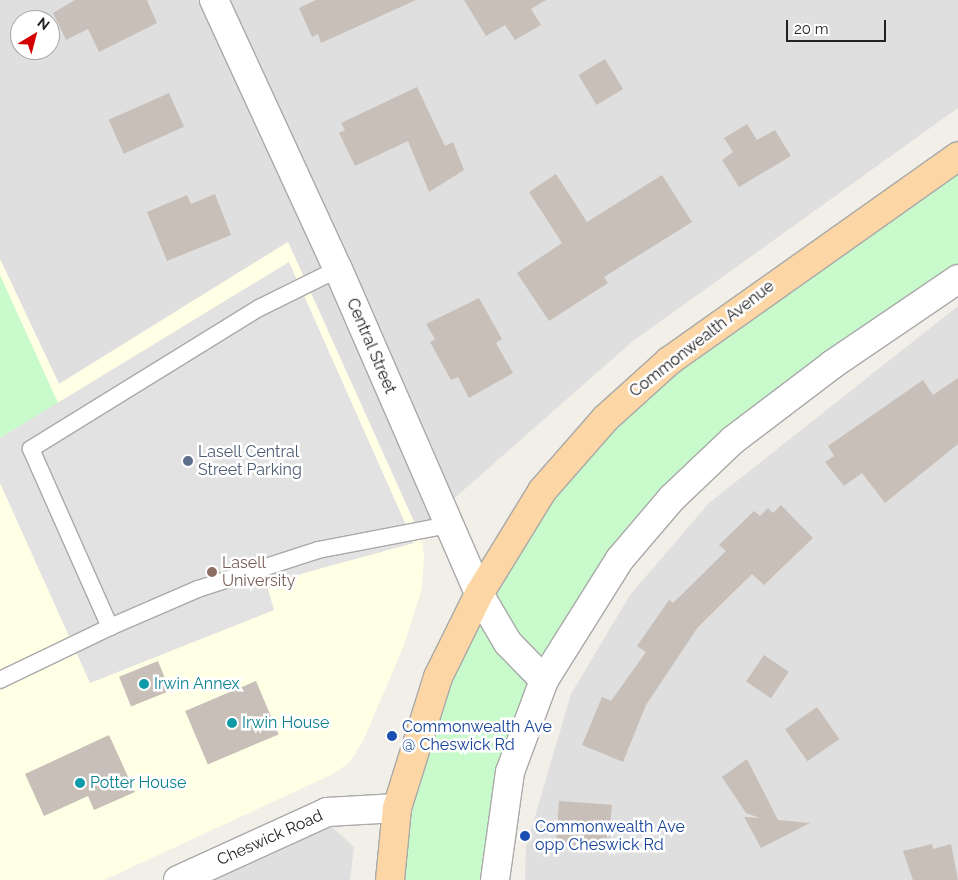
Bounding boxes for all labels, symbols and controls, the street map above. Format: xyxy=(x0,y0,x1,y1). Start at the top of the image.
north arrow xyxy=(10,10,60,60)
scale bar xyxy=(788,10,888,42)
text: N xyxy=(34,14,53,33)
text: 20 m xyxy=(794,20,829,38)
street label: Commonwealth Avenue xyxy=(626,276,778,402)
street label: Central Street xyxy=(342,295,400,397)
place label: Lasell Central Street Parking xyxy=(198,442,302,480)
marker: Lasell Central Street Parking xyxy=(182,455,194,467)
place label: Lasell University xyxy=(222,553,295,591)
marker: Lasell University xyxy=(206,566,218,578)
place label: Irwin Annex xyxy=(154,674,240,694)
marker: Irwin Annex xyxy=(138,678,150,690)
place label: Irwin House xyxy=(242,713,329,733)
marker: Irwin House xyxy=(226,717,238,729)
place label: Commonwealth Ave @ Cheswick Rd xyxy=(402,717,552,755)
marker: Commonwealth Ave @ Cheswick Rd xyxy=(386,730,398,742)
place label: Potter House xyxy=(90,773,187,793)
marker: Potter House xyxy=(74,777,86,789)
street label: Cheswick Road xyxy=(214,806,326,870)
place label: Commonwealth Ave opp Cheswick Rd xyxy=(535,817,685,855)
marker: Commonwealth Ave opp Cheswick Rd xyxy=(519,830,531,842)

